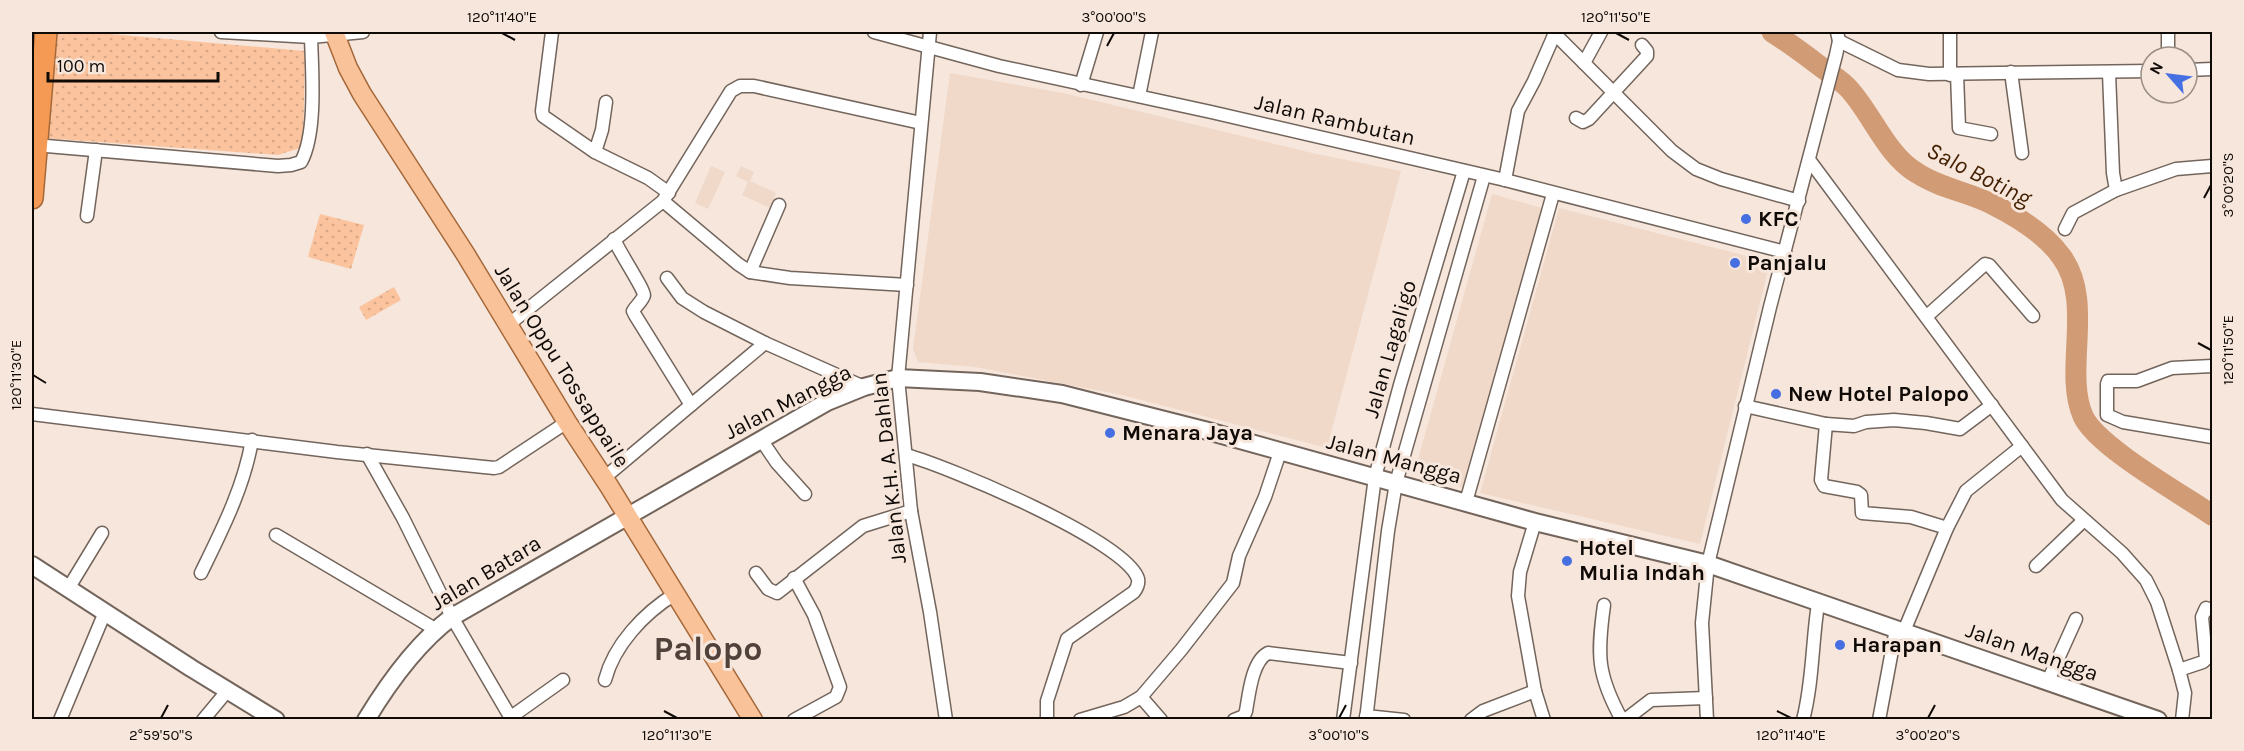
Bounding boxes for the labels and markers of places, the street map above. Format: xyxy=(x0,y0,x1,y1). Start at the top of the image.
place label: KFC xyxy=(1758,206,1798,232)
marker: KFC xyxy=(1739,212,1753,226)
place label: Panjalu xyxy=(1747,250,1827,276)
marker: Panjalu xyxy=(1728,256,1742,270)
place label: New Hotel Palopo xyxy=(1788,381,1969,407)
marker: New Hotel Palopo xyxy=(1769,387,1783,401)
place label: Menara Jaya xyxy=(1122,420,1253,446)
marker: Menara Jaya xyxy=(1103,426,1117,440)
place label: Hotel Mulia Indah xyxy=(1579,535,1705,586)
marker: Hotel Mulia Indah xyxy=(1560,554,1574,568)
place label: Harapan xyxy=(1852,632,1942,658)
marker: Harapan xyxy=(1833,638,1847,652)

